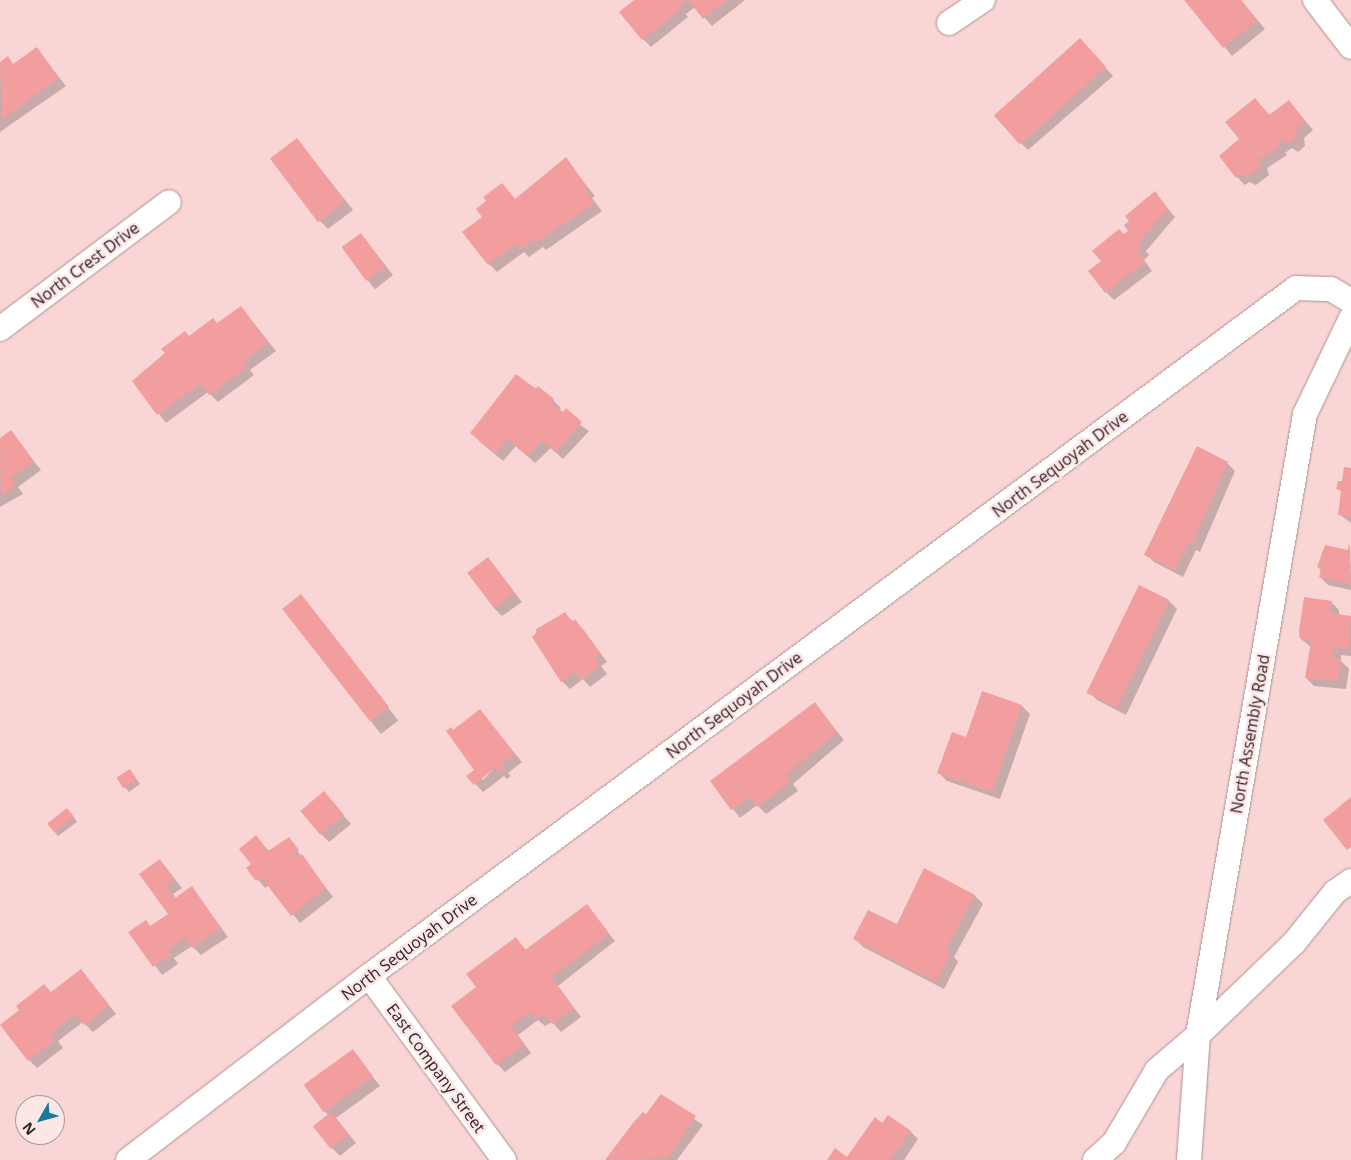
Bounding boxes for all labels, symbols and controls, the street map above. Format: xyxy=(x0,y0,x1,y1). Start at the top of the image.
street label: North Crest Drive xyxy=(27,218,143,312)
street label: North Sequoyah Drive xyxy=(988,407,1132,521)
street label: North Sequoyah Drive xyxy=(662,648,806,762)
street label: North Assembly Road xyxy=(1227,653,1273,815)
street label: North Sequoyah Drive xyxy=(337,890,481,1004)
street label: East Company Street xyxy=(383,1000,489,1136)
north arrow xyxy=(15,1095,65,1145)
text: N xyxy=(18,1119,40,1139)

